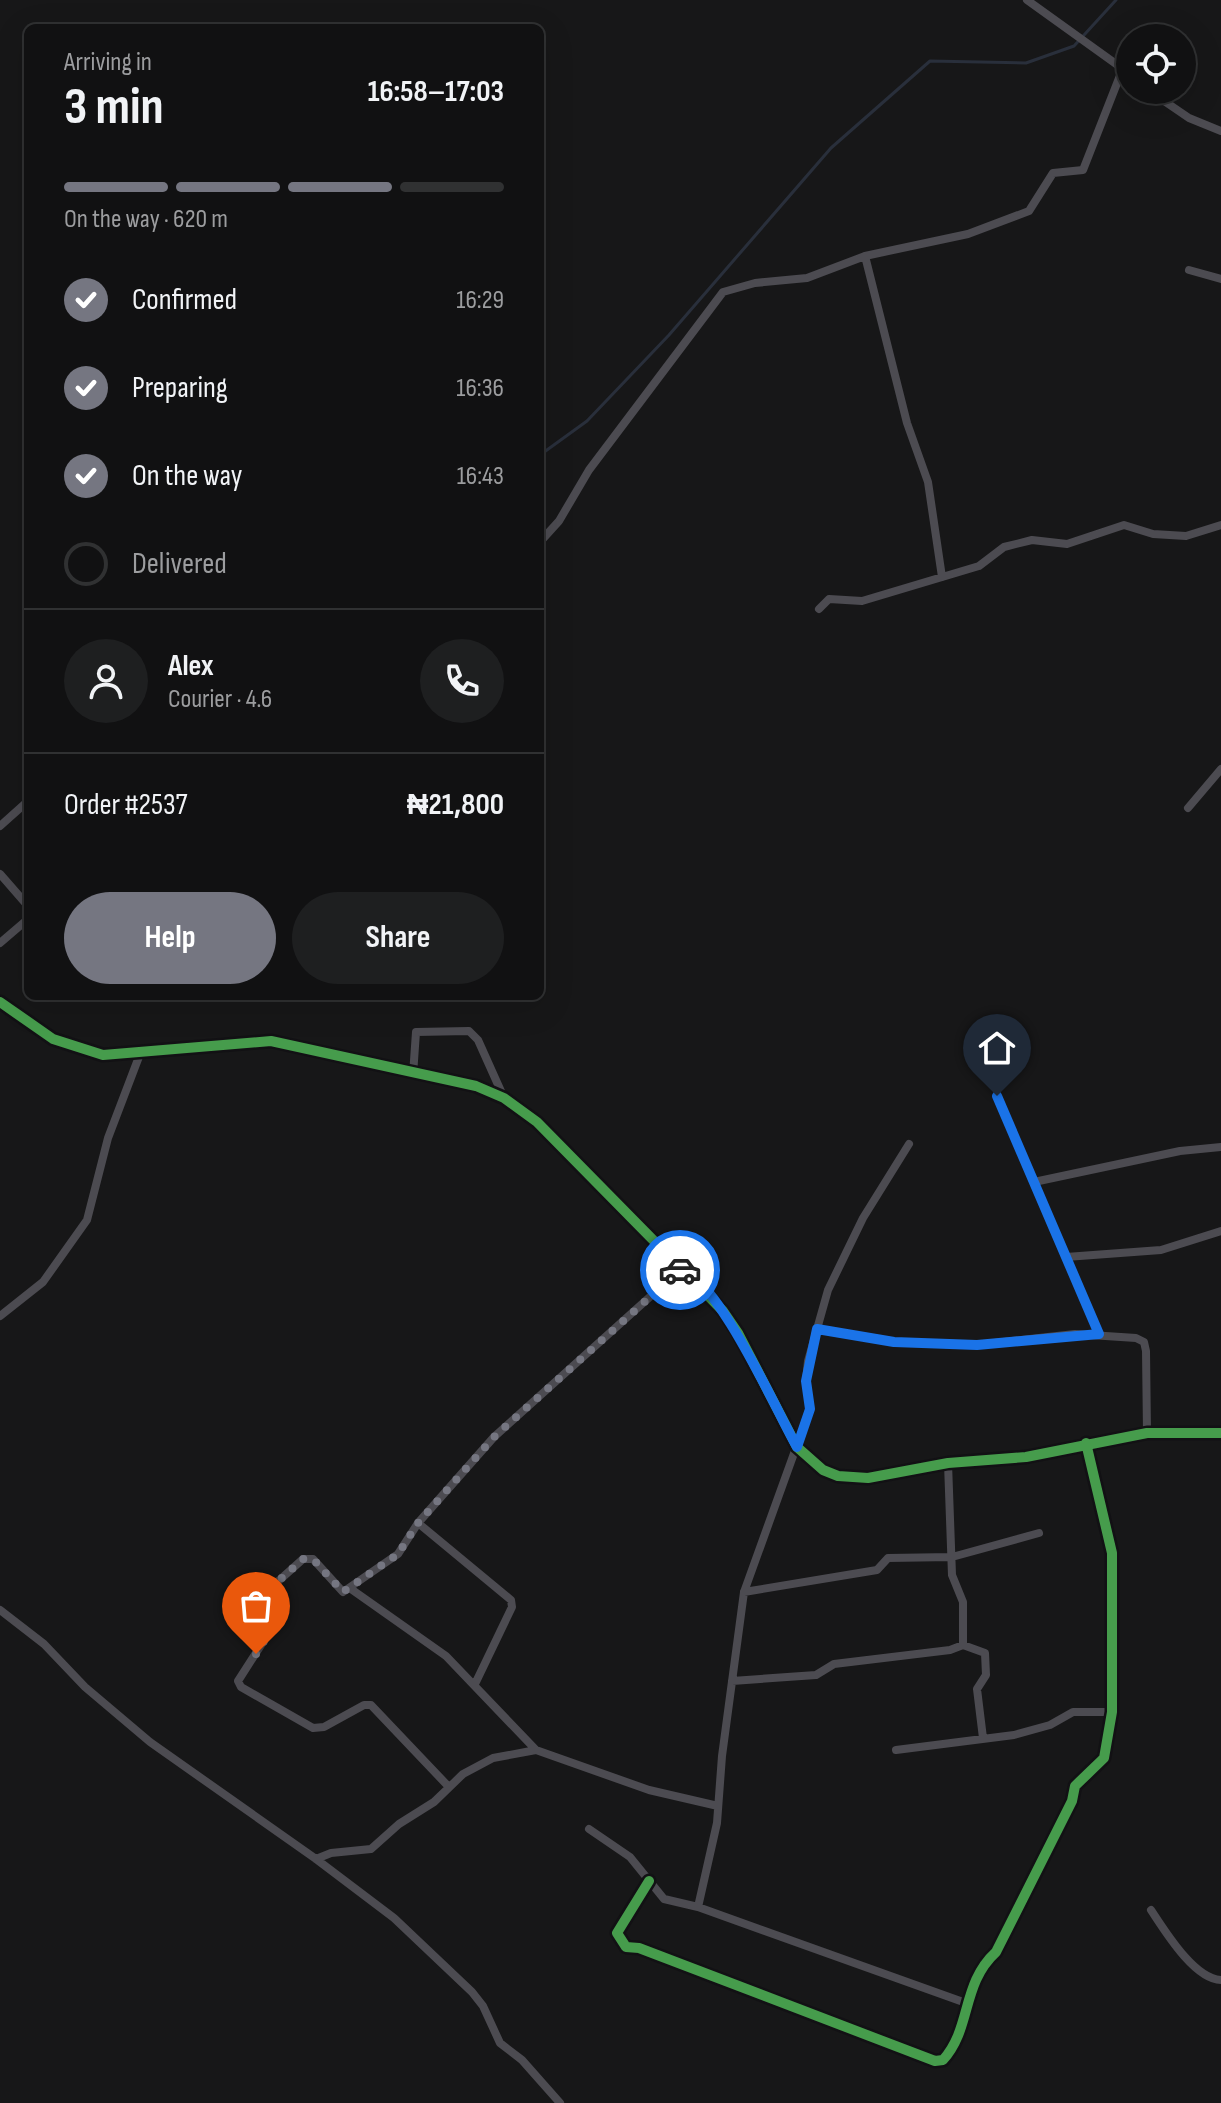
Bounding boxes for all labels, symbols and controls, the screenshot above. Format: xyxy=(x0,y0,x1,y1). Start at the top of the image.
map controls xyxy=(1116,24,1196,104)
button: locate xyxy=(1116,24,1196,104)
text: Arriving in xyxy=(64,47,152,78)
text: 16:58–17:03 xyxy=(368,74,504,110)
text: 3 min xyxy=(64,76,164,139)
text: On the way · 620 m xyxy=(64,204,228,235)
icon: check xyxy=(64,278,108,322)
text: Confirmed xyxy=(132,282,237,318)
text: 16:29 xyxy=(456,285,504,316)
icon: check xyxy=(64,366,108,410)
text: Preparing xyxy=(132,370,228,406)
text: 16:36 xyxy=(456,373,504,404)
icon: check xyxy=(64,454,108,498)
text: On the way xyxy=(132,458,242,494)
text: 16:43 xyxy=(457,461,504,492)
text: Delivered xyxy=(132,546,227,582)
button: person xyxy=(64,639,148,723)
button: phone xyxy=(420,639,504,723)
text: Alex xyxy=(168,648,214,684)
text: Courier · 4.6 xyxy=(168,684,272,715)
text: Order #2537 xyxy=(64,787,187,823)
text: ₦21,800 xyxy=(407,787,504,823)
button: Help xyxy=(64,892,276,984)
button: Share xyxy=(292,892,504,984)
pin xyxy=(963,1014,1031,1096)
icon: home xyxy=(975,1026,1019,1070)
courier xyxy=(640,1230,720,1310)
icon: car xyxy=(658,1248,702,1292)
pin xyxy=(222,1572,290,1654)
icon: bag xyxy=(234,1584,278,1628)

